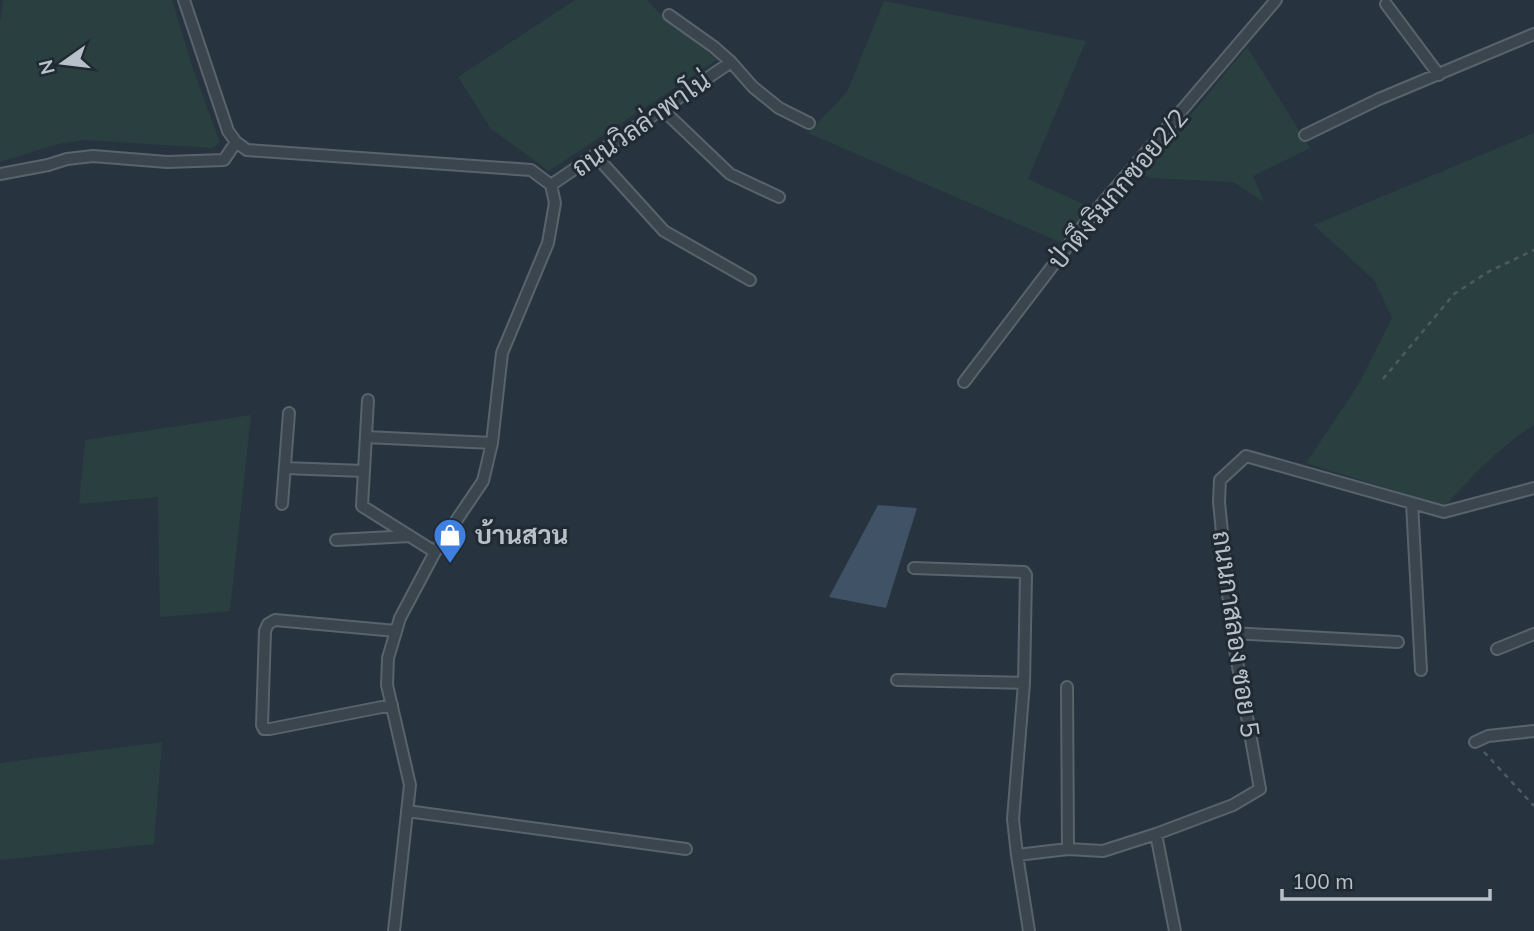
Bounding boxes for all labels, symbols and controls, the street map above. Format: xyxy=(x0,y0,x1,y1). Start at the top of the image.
north arrow xyxy=(28,28,98,98)
text: N xyxy=(33,57,60,77)
street label: ถนนวิลล่าพาโน่ xyxy=(565,64,717,184)
street label: ป่าตึงริมกกซอย2/2 xyxy=(1041,101,1195,276)
shop icon: บ้านสวน xyxy=(431,516,469,565)
place label: บ้านสวน xyxy=(475,518,569,551)
street label: ถนนกาสลอง ซอย 5 xyxy=(1206,528,1267,739)
scale bar xyxy=(1282,858,1490,902)
text: 100 m xyxy=(1292,868,1354,894)

